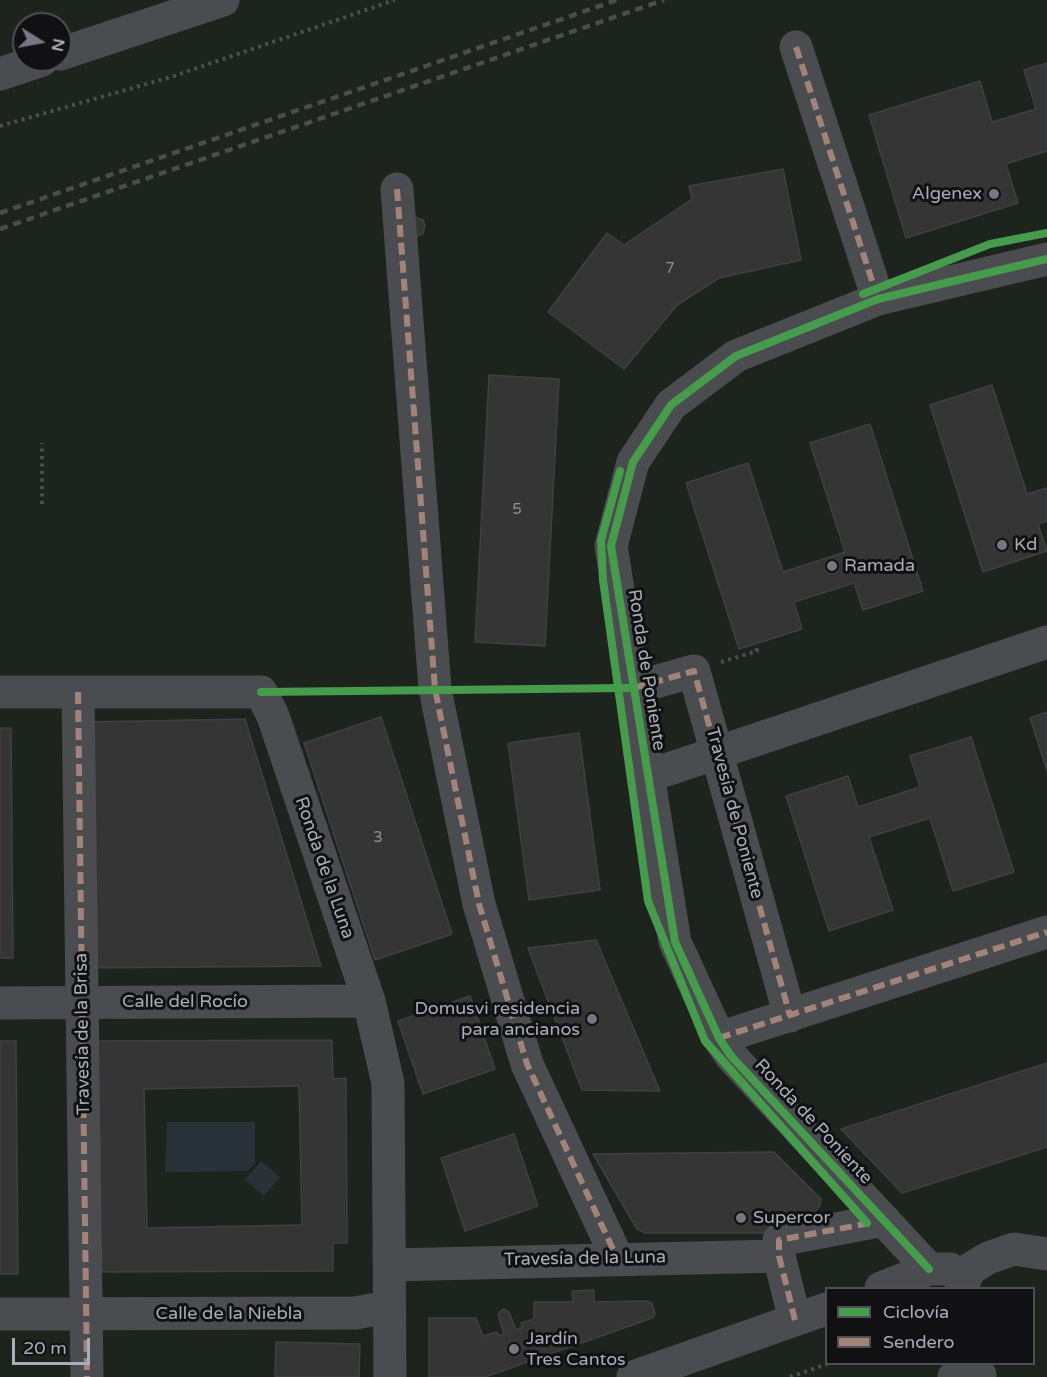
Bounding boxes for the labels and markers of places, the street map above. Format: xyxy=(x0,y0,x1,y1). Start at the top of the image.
place label: Algenex xyxy=(912,183,982,205)
marker: Algenex xyxy=(987,187,1001,201)
place label: Kd xyxy=(1014,534,1037,556)
marker: Kd xyxy=(995,538,1009,552)
place label: Ramada xyxy=(844,555,915,577)
marker: Ramada xyxy=(825,559,839,573)
place label: Domusvi residencia para ancianos xyxy=(415,998,580,1040)
marker: Domusvi residencia para ancianos xyxy=(585,1012,599,1026)
place label: Supercor xyxy=(753,1207,830,1229)
marker: Supercor xyxy=(734,1211,748,1225)
place label: Jardín Tres Cantos xyxy=(526,1328,626,1370)
marker: Jardín Tres Cantos xyxy=(507,1342,521,1356)

